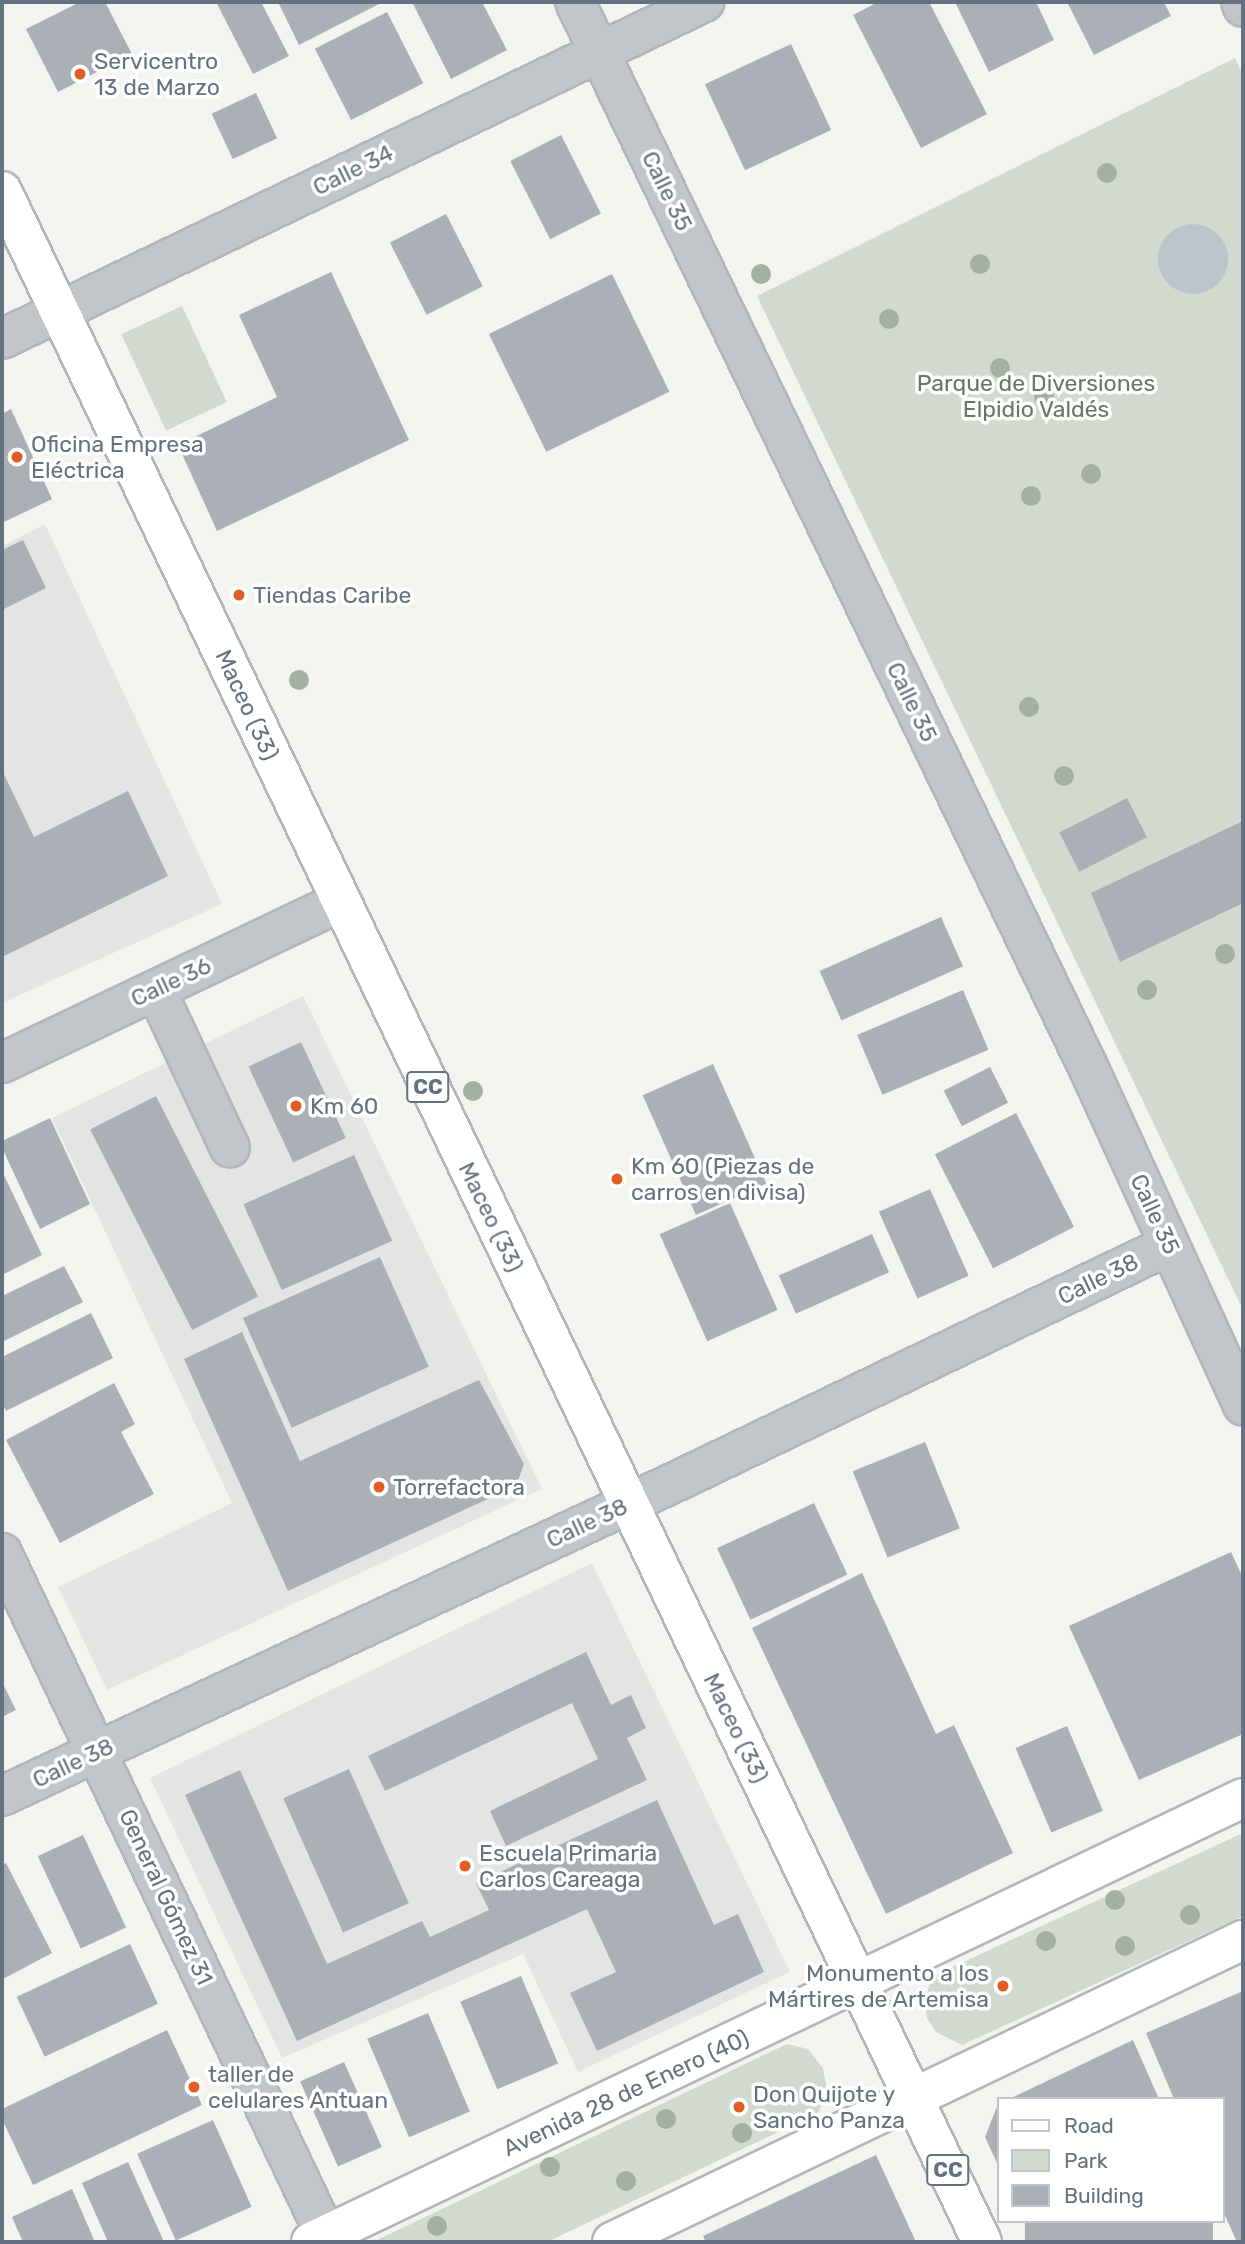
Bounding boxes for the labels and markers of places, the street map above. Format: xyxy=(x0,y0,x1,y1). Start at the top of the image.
place label: Servicentro 13 de Marzo xyxy=(94,47,220,101)
marker: Servicentro 13 de Marzo xyxy=(72,66,88,82)
place label: Oficina Empresa Eléctrica xyxy=(31,430,204,484)
marker: Oficina Empresa Eléctrica xyxy=(9,449,25,465)
place label: Tiendas Caribe xyxy=(253,581,411,609)
marker: Tiendas Caribe xyxy=(231,587,247,603)
place label: Km 60 xyxy=(310,1092,378,1120)
marker: Km 60 xyxy=(288,1098,304,1114)
place label: Km 60 (Piezas de carros en divisa) xyxy=(631,1152,814,1206)
marker: Km 60 (Piezas de carros en divisa) xyxy=(609,1171,625,1187)
place label: Torrefactora xyxy=(393,1473,525,1501)
marker: Torrefactora xyxy=(371,1479,387,1495)
place label: Escuela Primaria Carlos Careaga xyxy=(479,1839,657,1893)
marker: Escuela Primaria Carlos Careaga xyxy=(457,1858,473,1874)
place label: Monumento a los Mártires de Artemisa xyxy=(767,1959,989,2013)
marker: Monumento a los Mártires de Artemisa xyxy=(995,1978,1011,1994)
place label: taller de celulares Antuan xyxy=(208,2060,389,2114)
marker: taller de celulares Antuan xyxy=(186,2079,202,2095)
place label: Don Quijote y Sancho Panza xyxy=(753,2080,905,2134)
marker: Don Quijote y Sancho Panza xyxy=(731,2099,747,2115)

